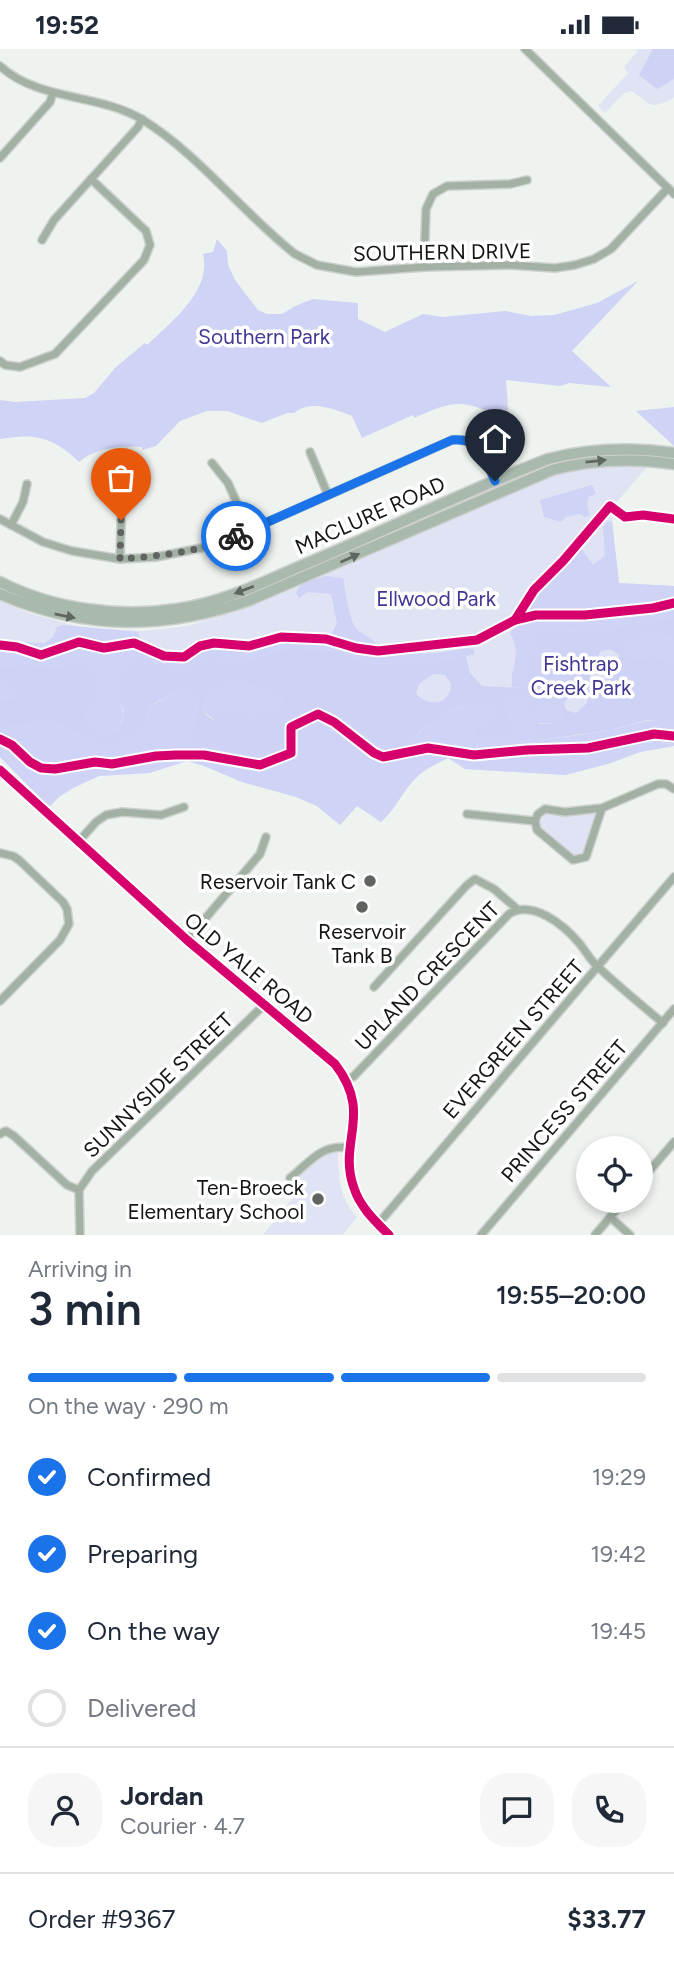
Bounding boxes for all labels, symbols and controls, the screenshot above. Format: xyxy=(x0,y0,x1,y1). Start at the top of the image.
text: 19:52 xyxy=(35,9,99,41)
street label: SOUTHERN DRIVE xyxy=(353,238,531,266)
park label: Southern Park xyxy=(198,324,331,349)
pin xyxy=(465,409,525,481)
icon: home xyxy=(476,420,514,458)
pin xyxy=(91,448,151,520)
one-way arrow xyxy=(586,456,608,467)
icon: bag xyxy=(102,459,140,497)
street label: MACLURE ROAD xyxy=(291,471,449,559)
courier xyxy=(201,501,271,571)
icon: bike xyxy=(217,517,255,555)
one-way arrow xyxy=(340,552,360,564)
one-way arrow xyxy=(234,585,255,596)
park label: Ellwood Park xyxy=(376,586,497,611)
one-way arrow xyxy=(54,610,76,621)
park label: Fishtrap Creek Park xyxy=(531,651,632,700)
place label: Reservoir Tank C xyxy=(200,869,356,894)
marker: Reservoir Tank C xyxy=(362,873,378,889)
street label: UPLAND CRESCENT xyxy=(350,896,505,1056)
marker: Reservoir Tank B xyxy=(354,899,370,915)
street label: OLD YALE ROAD xyxy=(180,907,318,1029)
place label: Reservoir Tank B xyxy=(318,919,406,968)
street label: EVERGREEN STREET xyxy=(437,954,589,1123)
street label: SUNNYSIDE STREET xyxy=(78,1007,238,1163)
street label: PRINCESS STREET xyxy=(496,1035,633,1187)
map controls xyxy=(576,1136,653,1213)
button: locate xyxy=(576,1136,653,1213)
place label: Ten-Broeck Elementary School xyxy=(128,1175,305,1224)
marker: Ten-Broeck Elementary School xyxy=(310,1191,326,1207)
text: Arriving in xyxy=(28,1255,132,1283)
text: 19:55–20:00 xyxy=(496,1279,646,1311)
text: 3 min xyxy=(28,1281,142,1337)
text: On the way · 290 m xyxy=(28,1392,229,1420)
icon: check xyxy=(28,1458,66,1496)
text: Confirmed xyxy=(87,1461,211,1493)
text: 19:29 xyxy=(592,1463,646,1491)
icon: check xyxy=(28,1535,66,1573)
text: Preparing xyxy=(87,1538,198,1570)
text: 19:42 xyxy=(591,1540,646,1568)
icon: check xyxy=(28,1612,66,1650)
text: On the way xyxy=(87,1615,220,1647)
text: 19:45 xyxy=(590,1617,646,1645)
text: Delivered xyxy=(87,1692,196,1724)
button: person xyxy=(28,1773,102,1847)
button: chat xyxy=(480,1773,554,1847)
button: phone xyxy=(572,1773,646,1847)
text: Jordan xyxy=(120,1780,203,1812)
text: Courier · 4.7 xyxy=(120,1812,245,1840)
text: Order #9367 xyxy=(28,1903,176,1935)
text: $33.77 xyxy=(567,1903,646,1935)

